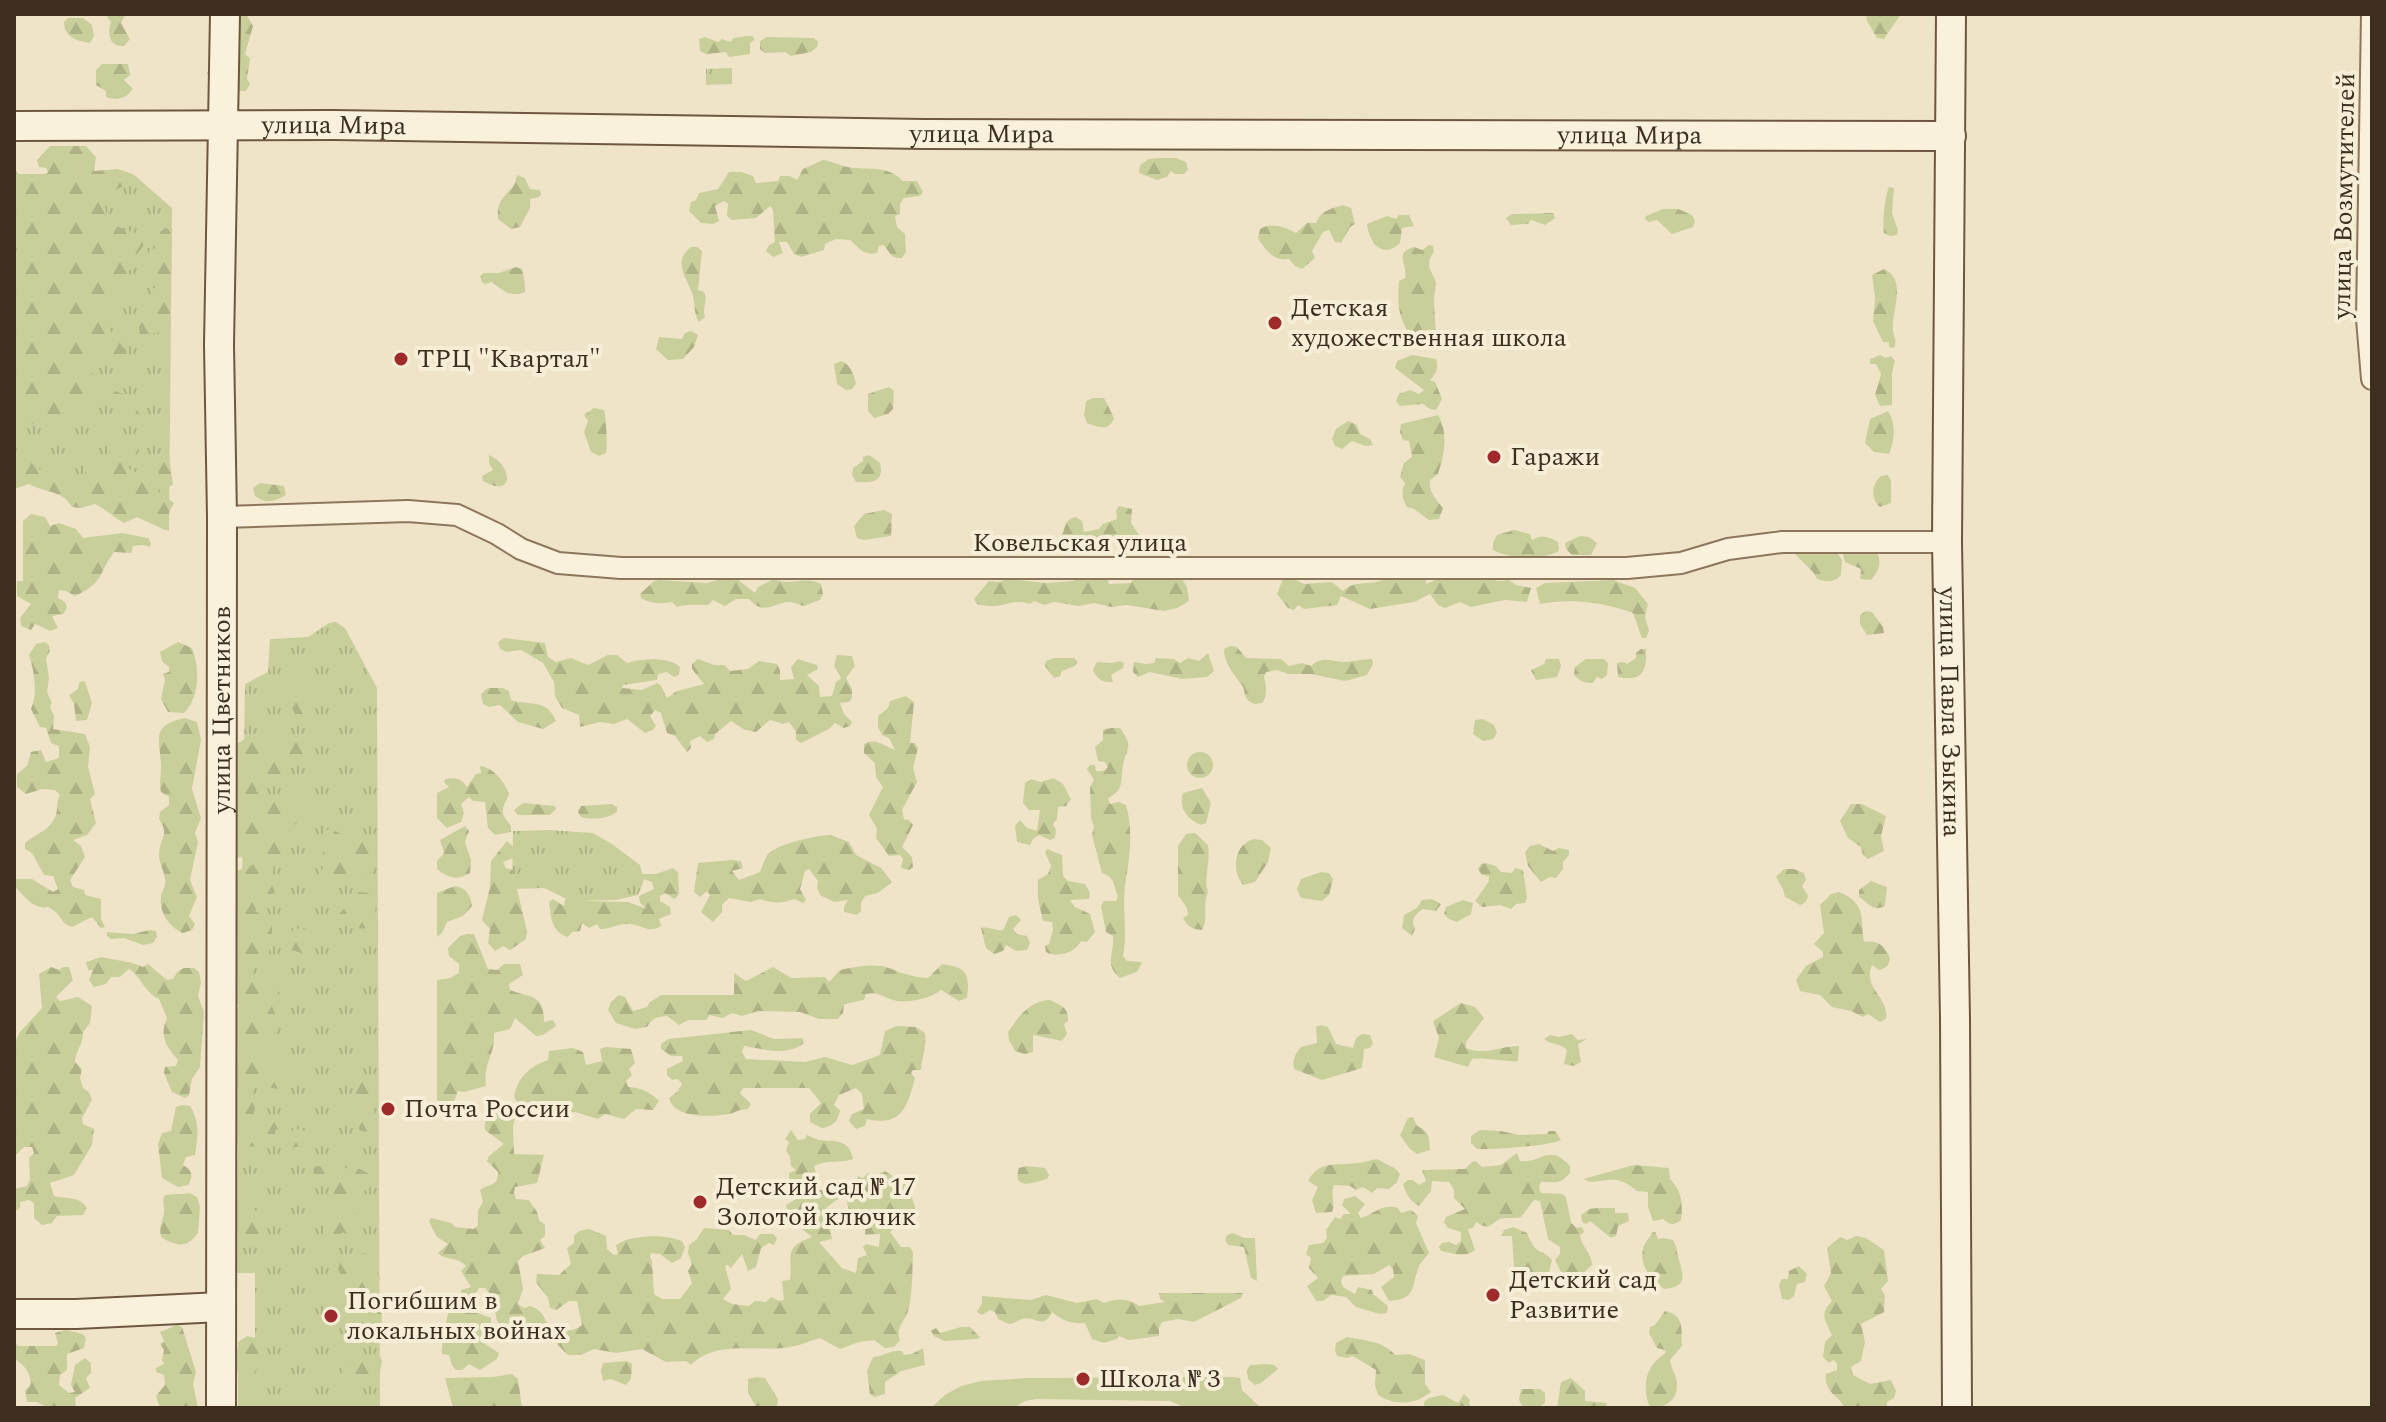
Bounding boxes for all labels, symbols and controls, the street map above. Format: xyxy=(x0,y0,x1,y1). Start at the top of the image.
street label: улица Возмутителей xyxy=(2322,72,2366,321)
street label: улица Мира xyxy=(261,105,407,146)
street label: улица Мира xyxy=(908,114,1055,154)
street label: улица Мира xyxy=(1556,115,1703,156)
place label: Детская художественная школа xyxy=(1291,288,1567,358)
marker: Детская художественная школа xyxy=(1266,314,1284,332)
place label: ТРЦ "Квартал" xyxy=(417,339,601,379)
marker: ТРЦ "Квартал" xyxy=(392,350,410,368)
place label: Гаражи xyxy=(1510,437,1600,477)
marker: Гаражи xyxy=(1485,448,1503,466)
street label: Ковельская улица xyxy=(973,523,1188,563)
street label: улица Павла Зыкина xyxy=(1928,586,1972,838)
street label: улица Цветников xyxy=(202,606,242,815)
place label: Почта России xyxy=(404,1089,570,1129)
marker: Почта России xyxy=(379,1100,397,1118)
place label: Детский сад № 17 Золотой ключик xyxy=(716,1167,916,1237)
marker: Детский сад № 17 Золотой ключик xyxy=(691,1193,709,1211)
place label: Детский сад Развитие xyxy=(1509,1260,1657,1330)
place label: Погибшим в локальных войнах xyxy=(347,1281,566,1351)
marker: Детский сад Развитие xyxy=(1484,1286,1502,1304)
marker: Погибшим в локальных войнах xyxy=(322,1307,340,1325)
place label: Школа № 3 xyxy=(1099,1359,1220,1399)
marker: Школа № 3 xyxy=(1074,1370,1092,1388)

